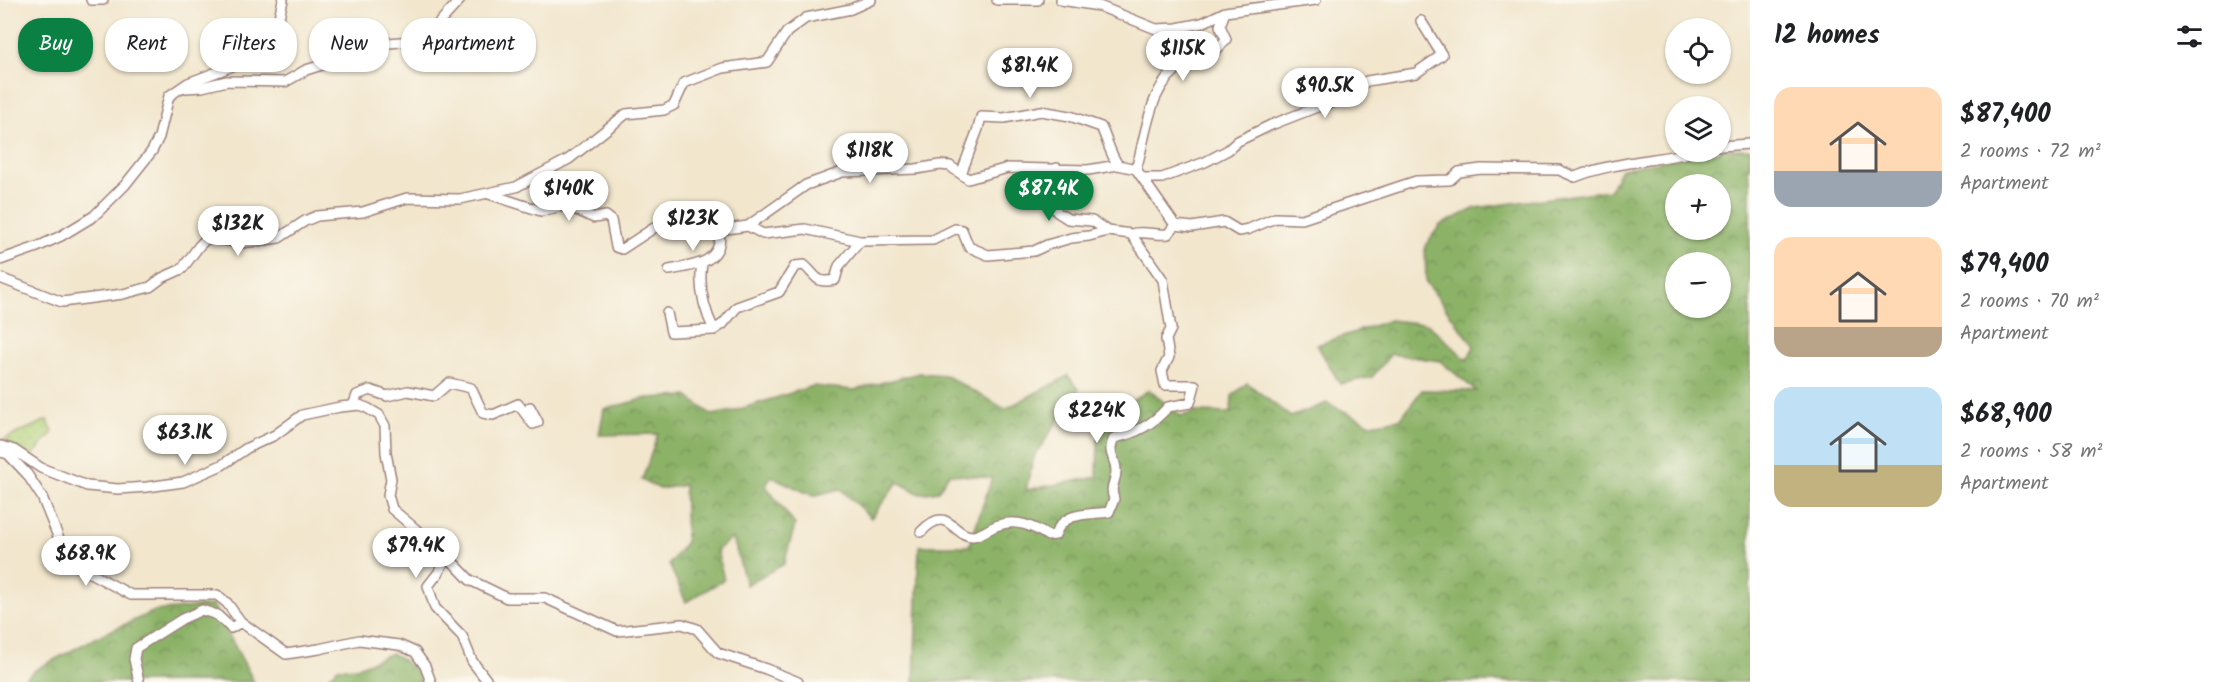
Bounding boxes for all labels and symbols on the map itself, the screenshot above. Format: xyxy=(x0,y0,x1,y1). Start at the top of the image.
pin: $115K xyxy=(1141,31,1225,82)
pin: $81.4K xyxy=(981,48,1079,99)
pin: $90.5K xyxy=(1276,68,1374,119)
pin: $118K xyxy=(828,133,912,184)
pin: $140K xyxy=(527,171,611,222)
pin: $87.4K xyxy=(1000,171,1098,222)
pin: $123K xyxy=(651,201,735,252)
pin: $132K xyxy=(196,206,280,257)
pin: $224K xyxy=(1055,393,1139,444)
pin: $63.1K xyxy=(136,415,234,466)
pin: $79.4K xyxy=(367,528,465,579)
pin: $68.9K xyxy=(37,536,135,587)

